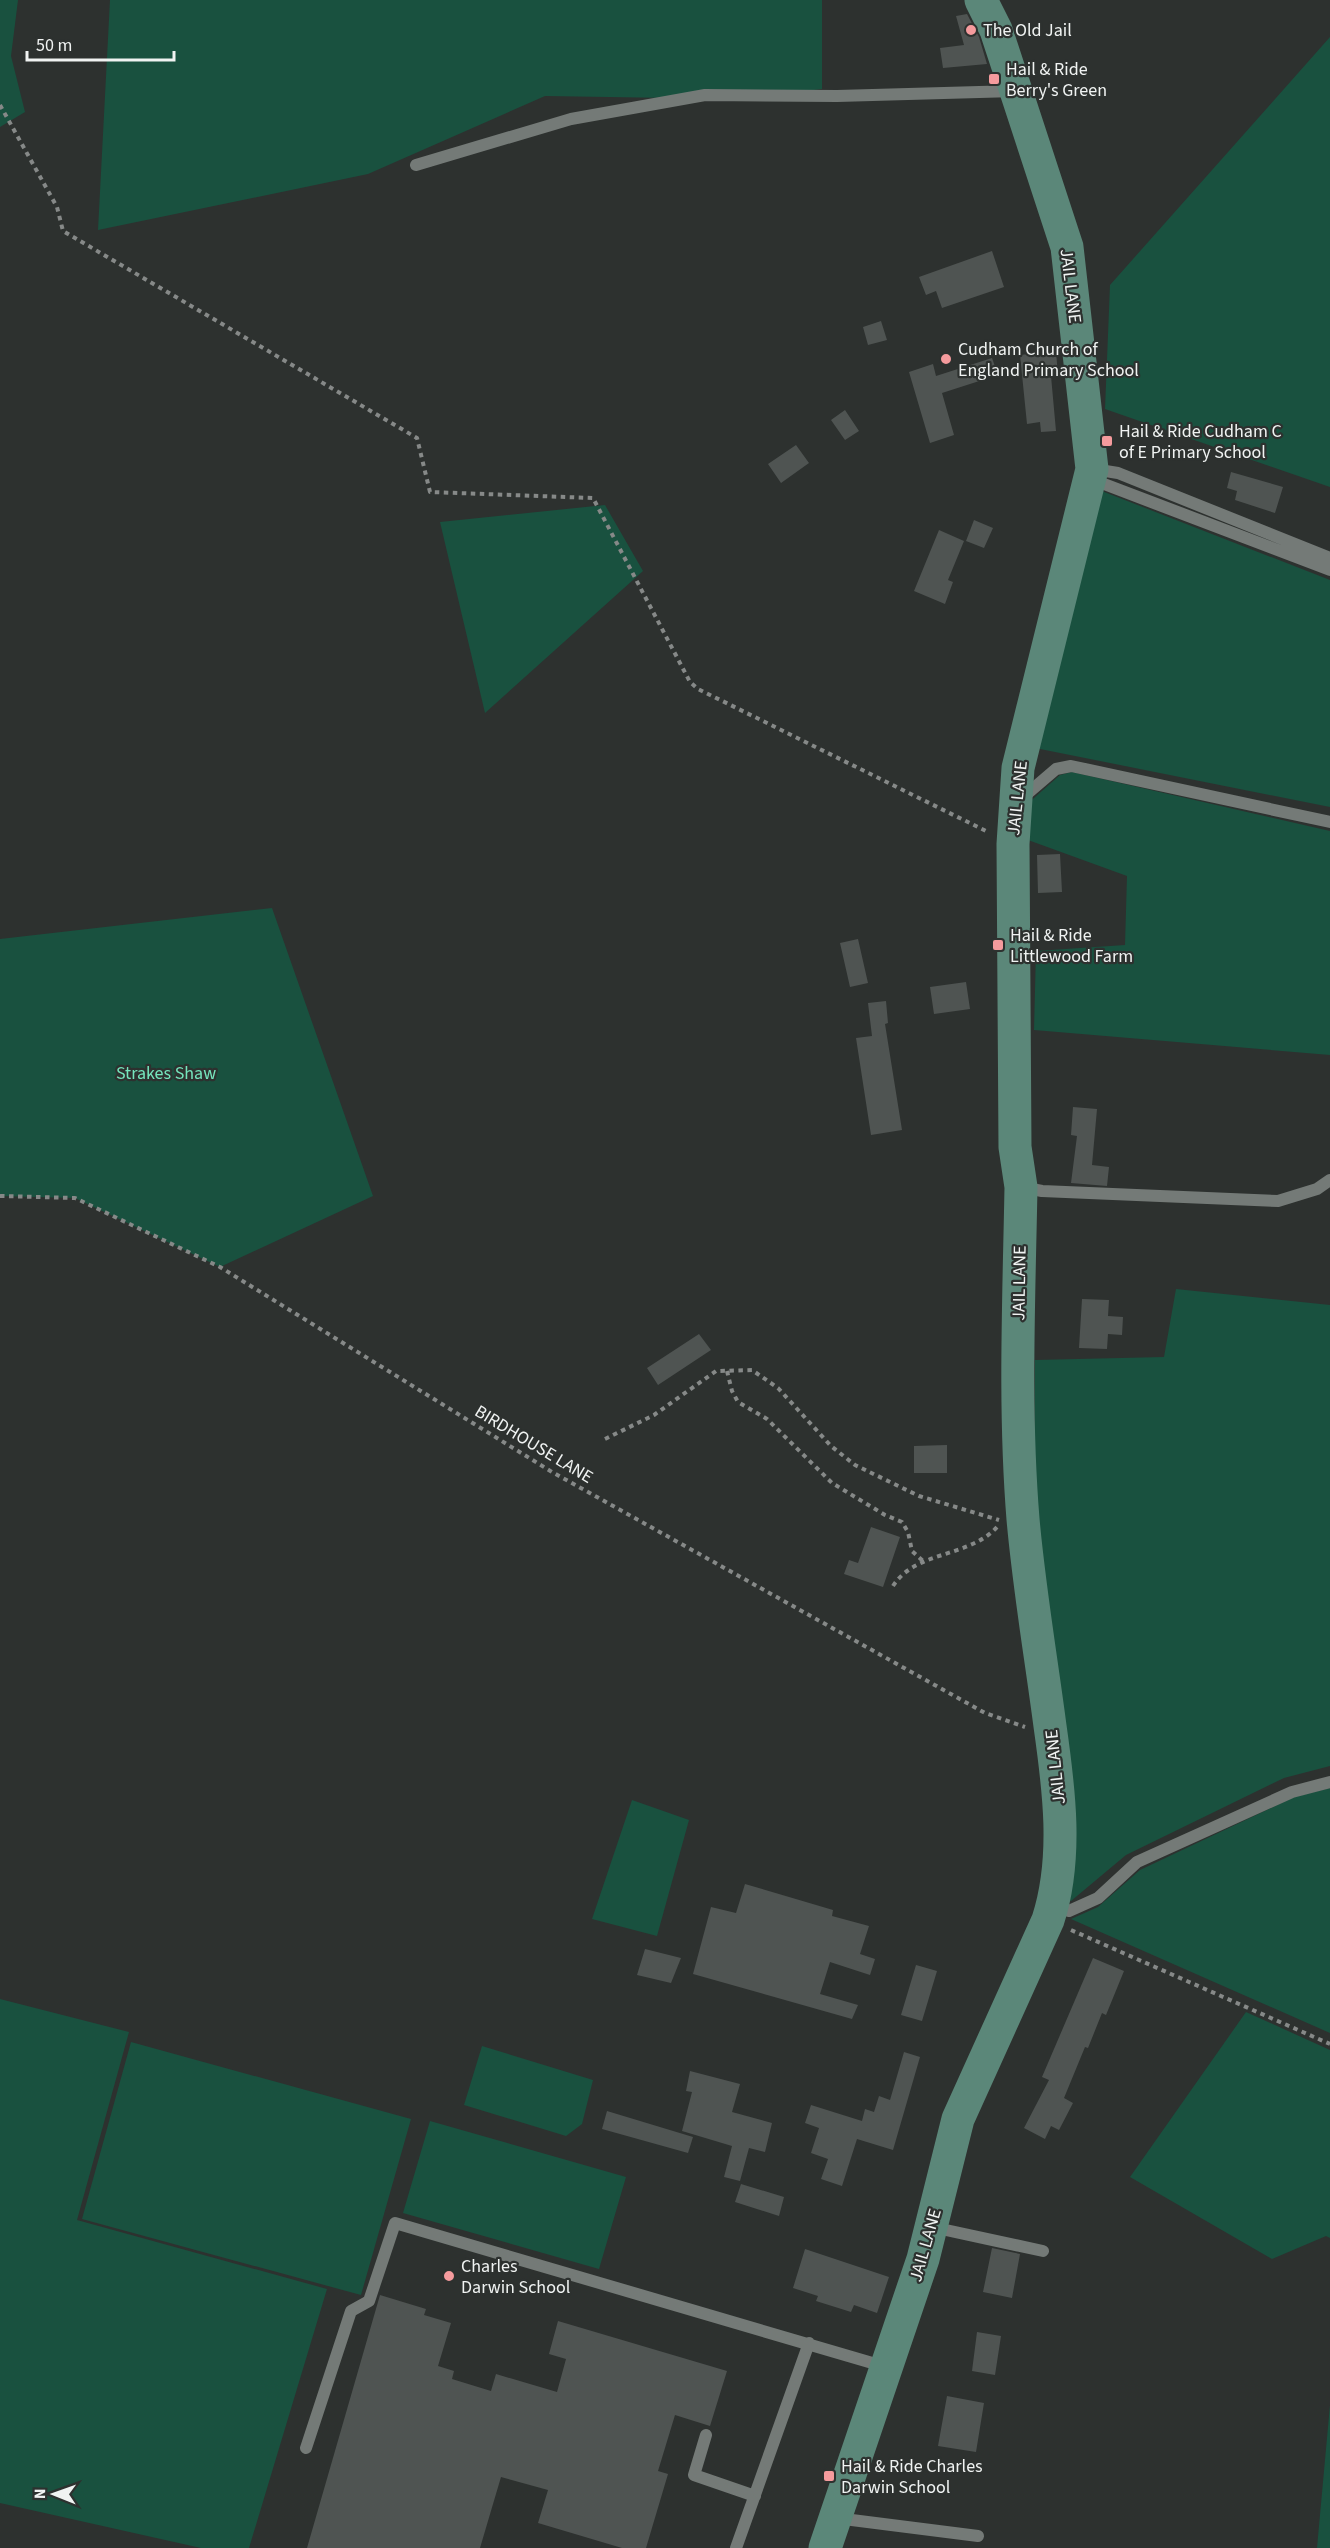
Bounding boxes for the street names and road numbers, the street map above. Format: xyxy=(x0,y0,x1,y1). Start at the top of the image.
street label: JAIL LANE xyxy=(1054,247,1087,325)
street label: JAIL LANE xyxy=(1001,759,1034,837)
street label: JAIL LANE xyxy=(1006,1245,1033,1321)
street label: BIRDHOUSE LANE xyxy=(470,1399,598,1490)
street label: JAIL LANE xyxy=(1039,1728,1072,1806)
street label: JAIL LANE xyxy=(903,2206,948,2285)

